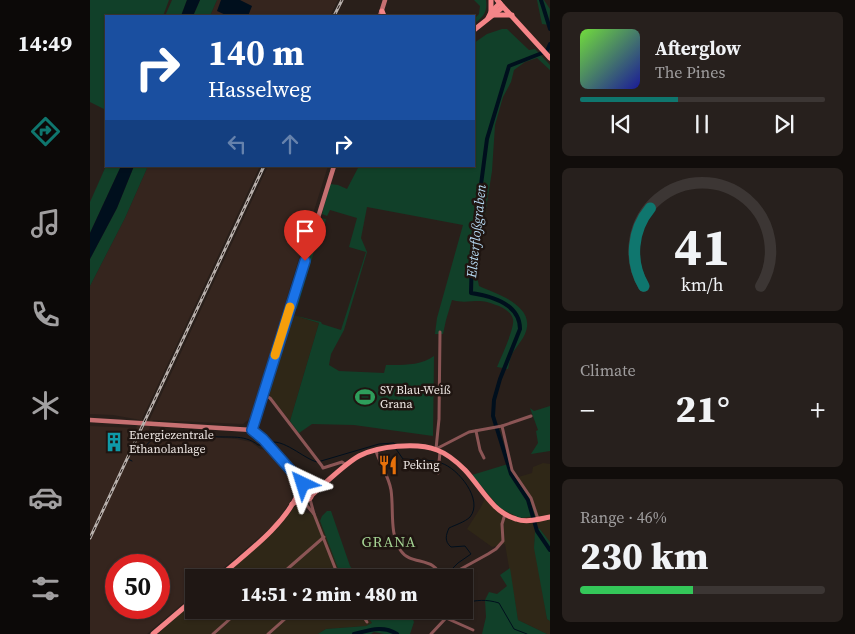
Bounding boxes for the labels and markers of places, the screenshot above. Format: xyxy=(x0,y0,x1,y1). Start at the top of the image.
pin xyxy=(284,210,326,261)
place label: SV Blau-Weiß Grana xyxy=(380,382,451,412)
sports icon: SV Blau-Weiß Grana xyxy=(354,386,376,408)
place label: Energiezentrale Ethanolanlage xyxy=(129,427,214,457)
building icon: Energiezentrale Ethanolanlage xyxy=(103,431,125,453)
restaurant icon: Peking xyxy=(377,454,399,476)
place label: Peking xyxy=(403,457,439,473)

